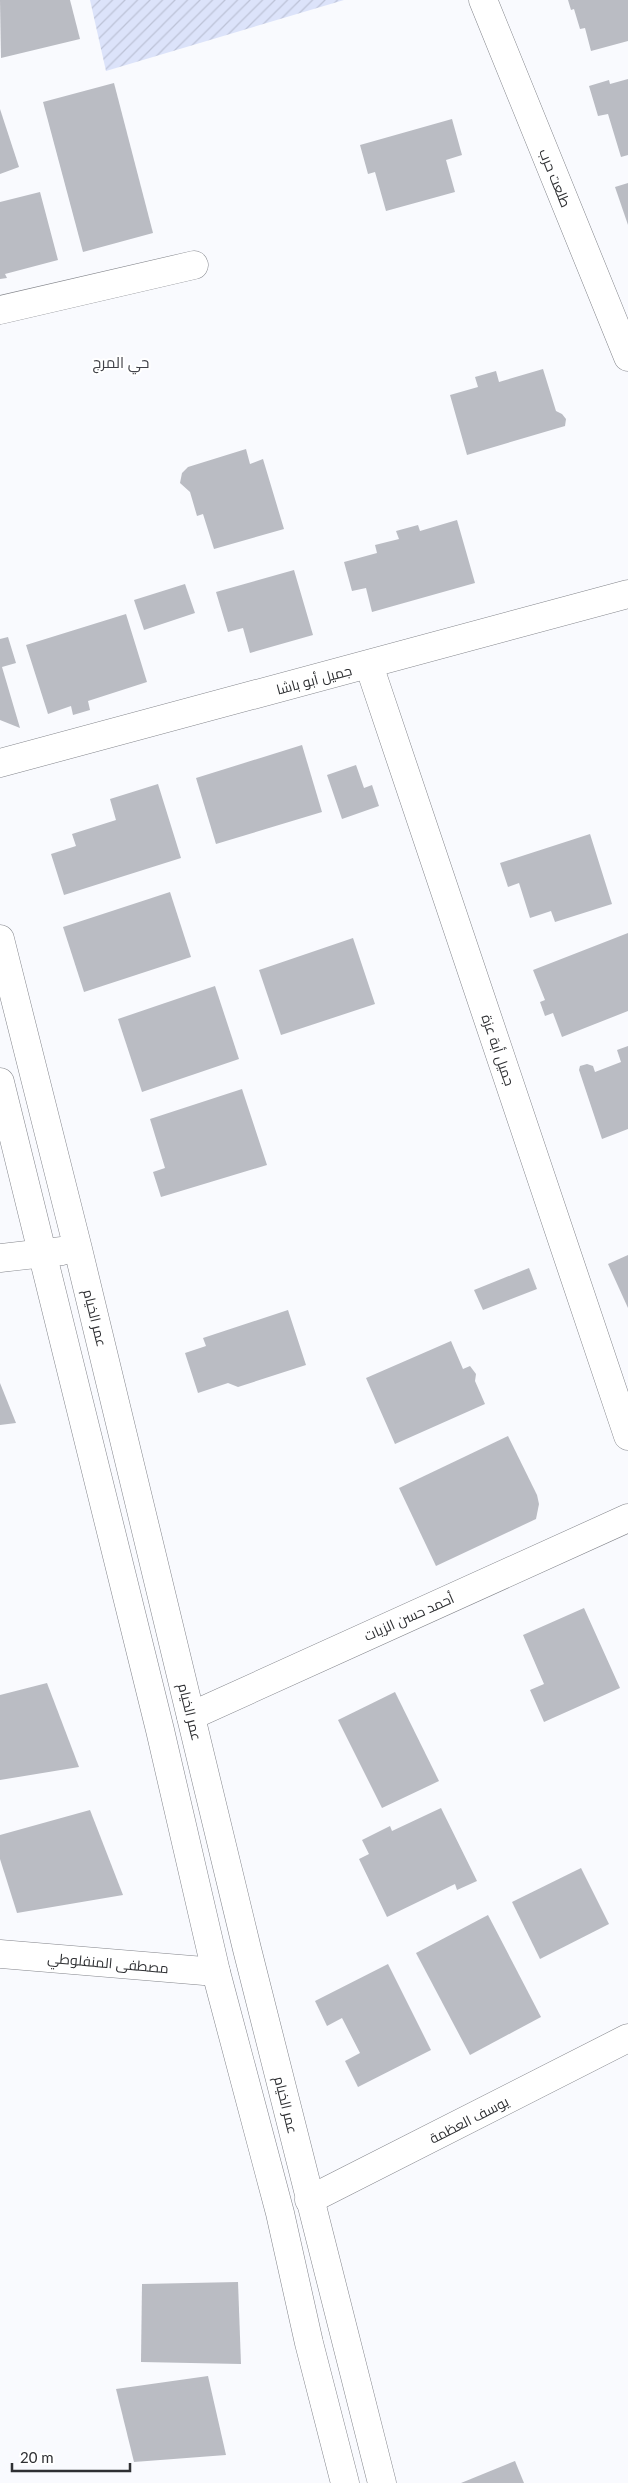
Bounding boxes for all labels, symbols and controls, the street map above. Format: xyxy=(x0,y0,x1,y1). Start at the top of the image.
street label: طلعت حرب xyxy=(536,146,575,210)
district label: حي المرج xyxy=(93,353,149,375)
street label: جميل أبو باشا xyxy=(274,661,353,698)
street label: جميل أبة عزة xyxy=(478,1012,519,1088)
street label: عمر الخيام xyxy=(78,1287,111,1349)
street label: أحمد حسن الزيات xyxy=(361,1589,457,1644)
street label: عمر الخيام xyxy=(173,1681,206,1743)
street label: مصطفى المنفلوطي xyxy=(46,1949,169,1980)
street label: عمر الخيام xyxy=(269,2074,302,2136)
street label: يوسف العظمة xyxy=(426,2092,511,2147)
scale bar xyxy=(12,2440,130,2472)
text: 20 m xyxy=(20,2448,54,2466)

